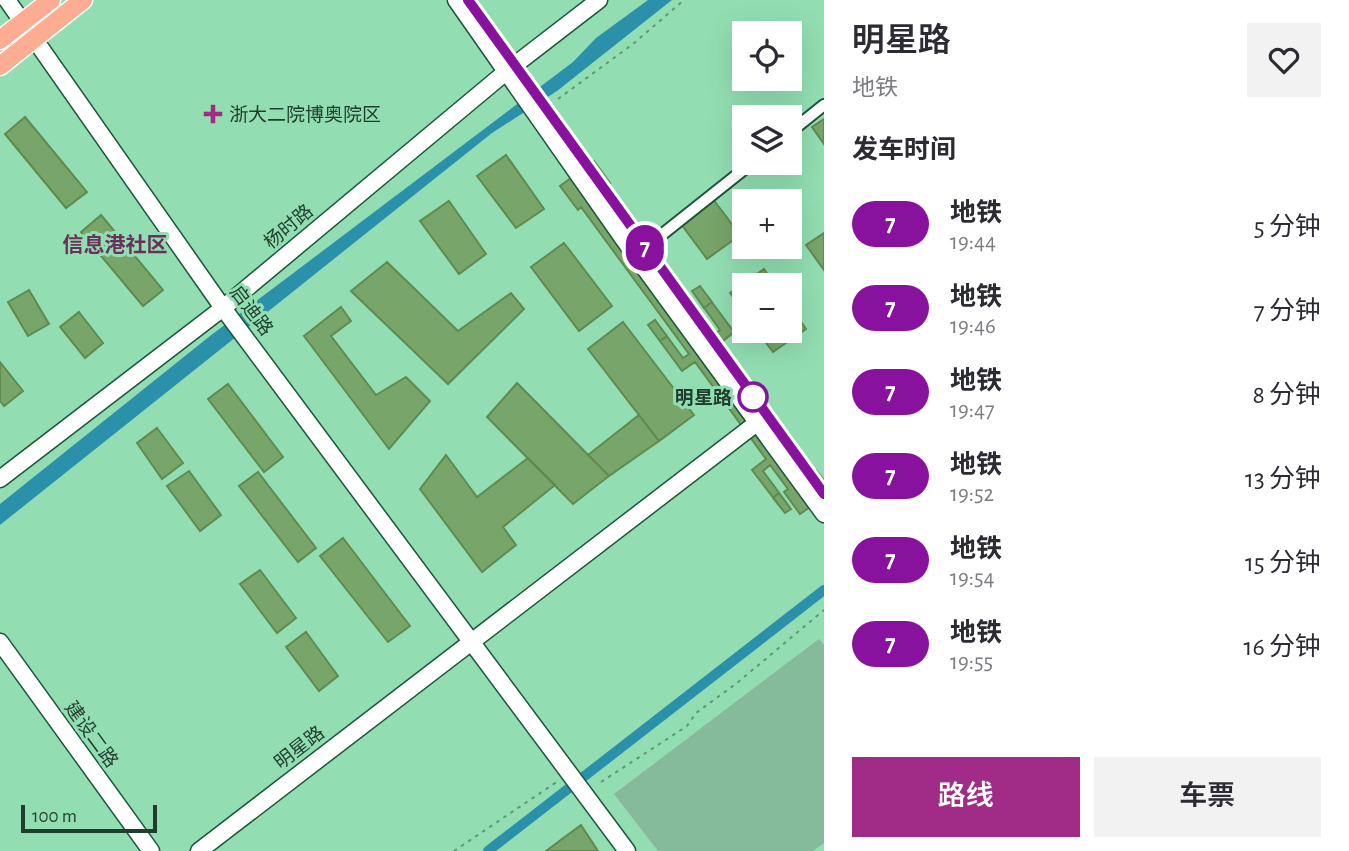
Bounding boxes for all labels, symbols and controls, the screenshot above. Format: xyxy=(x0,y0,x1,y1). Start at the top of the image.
map controls xyxy=(732,21,802,343)
button: locate xyxy=(732,21,802,91)
button: heart xyxy=(1247,23,1321,97)
text: 明星路 xyxy=(852,25,951,58)
text: 地铁 xyxy=(852,77,898,100)
marker: 浙大二院博奥院区 xyxy=(203,104,223,124)
place label: 浙大二院博奥院区 xyxy=(229,104,381,125)
button: layers xyxy=(732,105,802,175)
text: 发车时间 xyxy=(852,137,956,163)
button: + xyxy=(732,189,802,259)
text: 地铁 xyxy=(950,200,1002,226)
street label: 杨时路 xyxy=(260,201,317,253)
text: 7 xyxy=(885,212,896,236)
text: 5 分钟 xyxy=(1254,214,1321,240)
line badge: 7 xyxy=(622,225,668,271)
text: 19:44 xyxy=(950,231,996,254)
district label: 信息港社区 xyxy=(63,233,168,256)
text: 7 xyxy=(640,236,650,260)
button: − xyxy=(732,273,802,343)
street label: 启迪路 xyxy=(226,281,277,339)
text: 地铁 xyxy=(950,284,1002,310)
text: 7 xyxy=(885,296,896,320)
text: 7 分钟 xyxy=(1254,298,1321,324)
text: 19:46 xyxy=(950,315,996,338)
text: 地铁 xyxy=(950,368,1002,394)
text: 7 xyxy=(885,380,896,404)
marker: 明星路 xyxy=(738,382,768,412)
text: 8 分钟 xyxy=(1252,382,1321,408)
place label: 明星路 xyxy=(675,388,732,408)
text: 19:47 xyxy=(950,399,995,422)
text: 地铁 xyxy=(950,452,1002,478)
text: 7 xyxy=(885,464,896,488)
text: 13 分钟 xyxy=(1245,466,1321,492)
text: 19:52 xyxy=(950,483,994,506)
text: 地铁 xyxy=(950,536,1002,562)
text: 7 xyxy=(885,548,896,572)
text: 15 分钟 xyxy=(1245,550,1321,576)
text: 19:54 xyxy=(950,567,995,590)
text: 地铁 xyxy=(950,620,1002,646)
text: 7 xyxy=(885,632,896,656)
text: 16 分钟 xyxy=(1244,634,1321,660)
text: 19:55 xyxy=(950,651,993,674)
street label: 建设二路 xyxy=(61,698,122,771)
street label: 明星路 xyxy=(271,722,328,773)
button: 路线 xyxy=(852,757,1080,837)
button: 车票 xyxy=(1094,757,1321,837)
scale bar xyxy=(21,802,158,834)
text: 100 m xyxy=(32,807,77,826)

